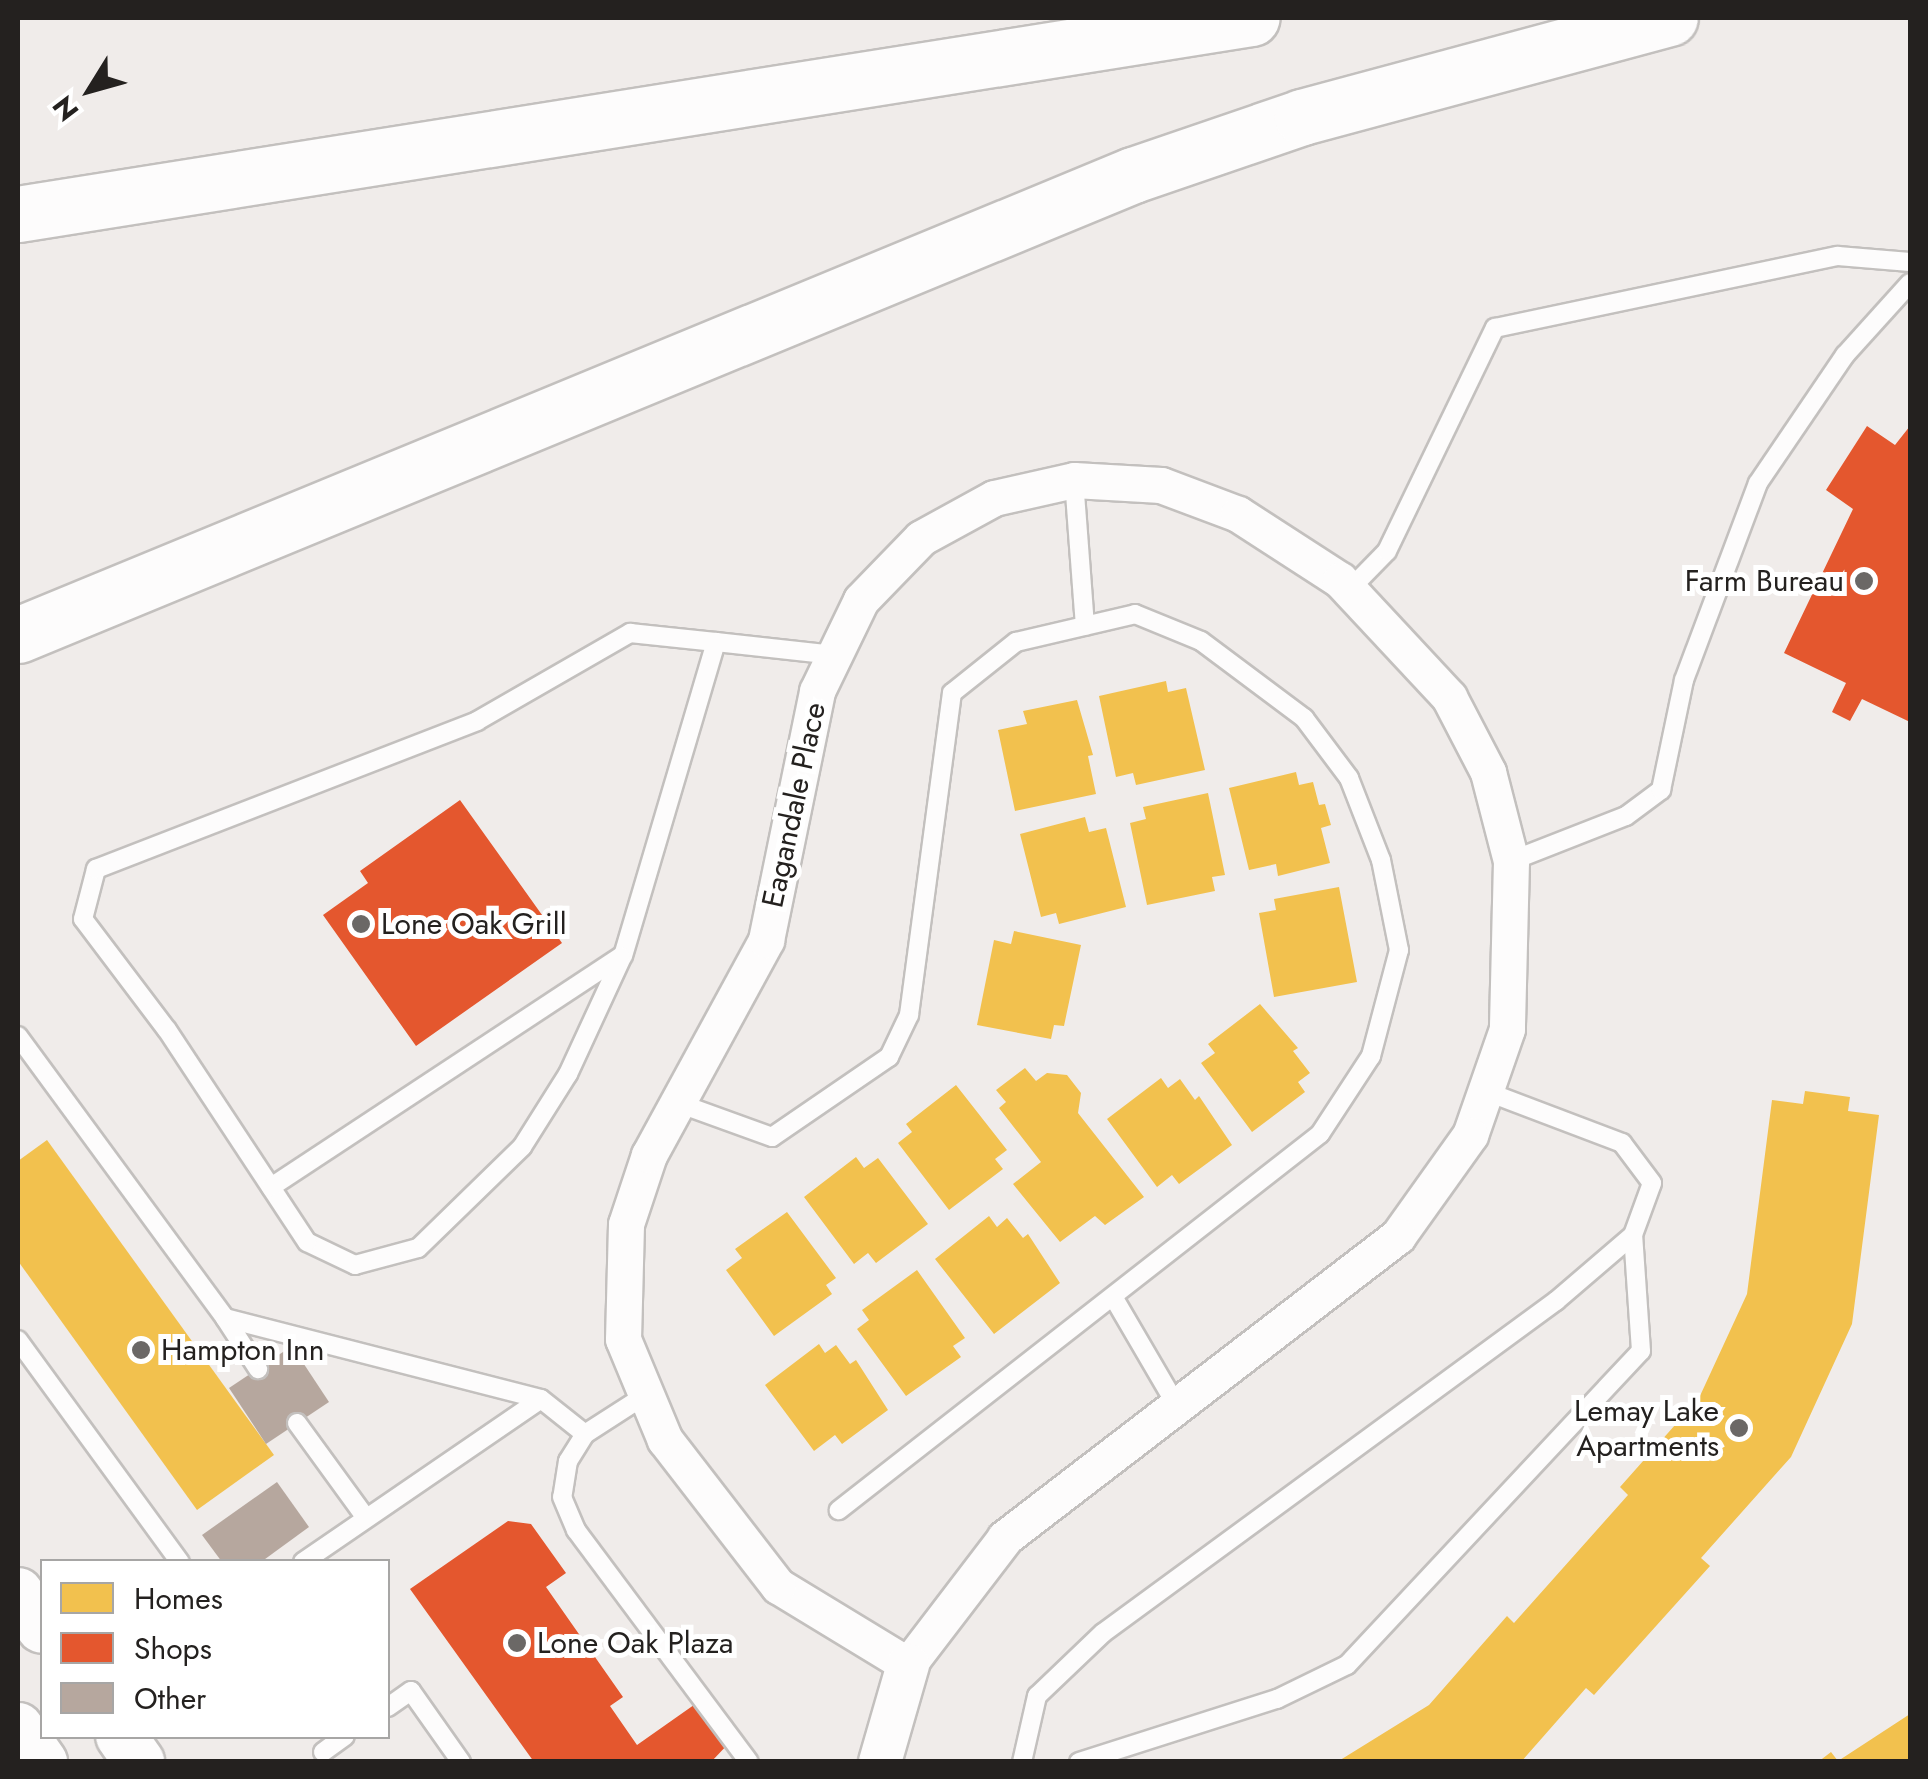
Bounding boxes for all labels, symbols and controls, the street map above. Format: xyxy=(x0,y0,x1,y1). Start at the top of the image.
north arrow xyxy=(40,40,140,140)
text: N xyxy=(43,87,89,130)
place label: Farm Bureau xyxy=(1685,563,1844,599)
marker: Farm Bureau xyxy=(1853,570,1875,592)
street label: Eagandale Place xyxy=(755,699,833,911)
place label: Lone Oak Grill xyxy=(381,906,567,942)
marker: Lone Oak Grill xyxy=(350,913,372,935)
place label: Hampton Inn xyxy=(161,1332,325,1368)
marker: Hampton Inn xyxy=(130,1339,152,1361)
place label: Lemay Lake Apartments xyxy=(1574,1393,1719,1464)
marker: Lemay Lake Apartments xyxy=(1728,1417,1750,1439)
legend xyxy=(40,1559,390,1739)
text: Homes xyxy=(134,1577,223,1620)
place label: Lone Oak Plaza xyxy=(537,1625,733,1661)
text: Shops xyxy=(134,1627,212,1670)
marker: Lone Oak Plaza xyxy=(506,1632,528,1654)
text: Other xyxy=(134,1677,206,1720)

